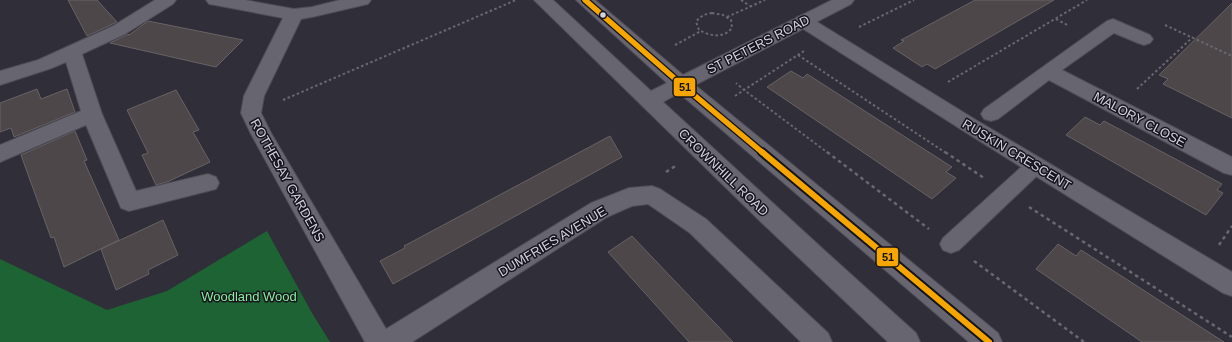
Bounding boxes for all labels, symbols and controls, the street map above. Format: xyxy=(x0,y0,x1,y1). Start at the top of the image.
unlabelled marker xyxy=(598,10,608,20)
street label: ST PETERS ROAD xyxy=(704,12,812,77)
line badge: 51 xyxy=(673,77,696,97)
text: 51 xyxy=(679,81,691,93)
street label: MALORY CLOSE xyxy=(1091,89,1189,150)
street label: ROTHESAY GARDENS xyxy=(247,116,328,245)
street label: RUSKIN CRESCENT xyxy=(960,116,1074,193)
street label: CROWNHILL ROAD xyxy=(676,126,772,219)
street label: DUMFRIES AVENUE xyxy=(496,203,609,280)
line badge: 51 xyxy=(876,247,899,267)
text: 51 xyxy=(882,251,894,263)
park label: Woodland Wood xyxy=(201,289,297,304)

